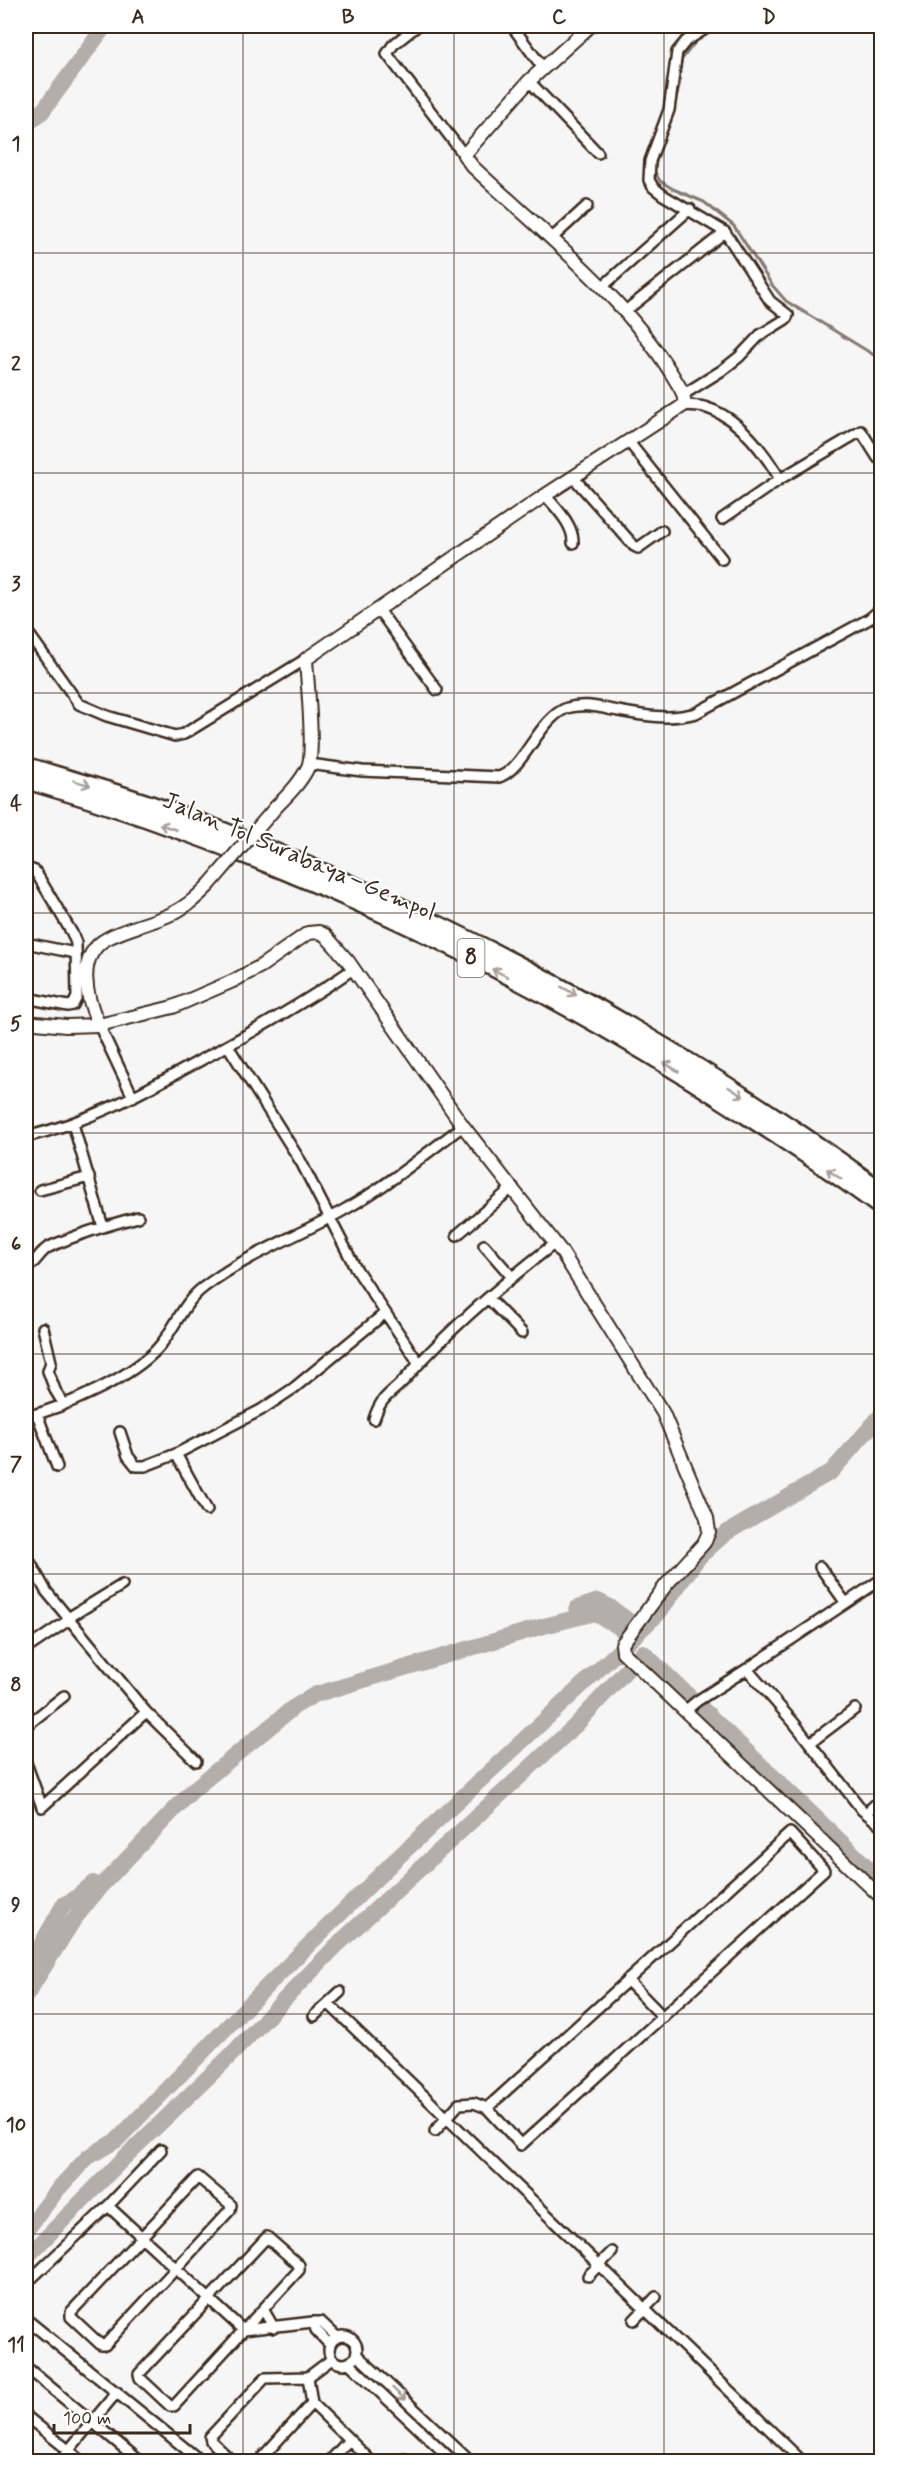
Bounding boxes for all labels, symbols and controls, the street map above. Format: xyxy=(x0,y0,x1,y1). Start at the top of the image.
text: A xyxy=(131,4,145,31)
text: B xyxy=(342,4,355,31)
text: C xyxy=(552,4,567,31)
text: D xyxy=(762,4,776,31)
text: 1 xyxy=(12,131,20,158)
text: 2 xyxy=(11,351,21,378)
text: 3 xyxy=(11,571,21,598)
one-way arrow xyxy=(72,778,91,789)
street label: Jalan Tol Surabaya–Gempol xyxy=(158,785,440,929)
text: 4 xyxy=(10,791,22,818)
one-way arrow xyxy=(159,820,178,831)
road number: 8 xyxy=(458,939,484,977)
one-way arrow xyxy=(492,966,510,978)
one-way arrow xyxy=(560,986,577,998)
text: 5 xyxy=(10,1011,22,1038)
one-way arrow xyxy=(663,1061,680,1073)
one-way arrow xyxy=(727,1086,744,1098)
one-way arrow xyxy=(826,1168,842,1180)
text: 6 xyxy=(11,1231,21,1258)
text: 7 xyxy=(10,1451,22,1478)
text: 8 xyxy=(10,1672,22,1699)
text: 9 xyxy=(11,1892,21,1919)
text: 10 xyxy=(6,2112,26,2139)
text: 11 xyxy=(7,2332,25,2359)
one-way arrow xyxy=(391,2387,406,2401)
scale bar xyxy=(54,2397,190,2435)
text: 100 m xyxy=(63,2407,111,2431)

